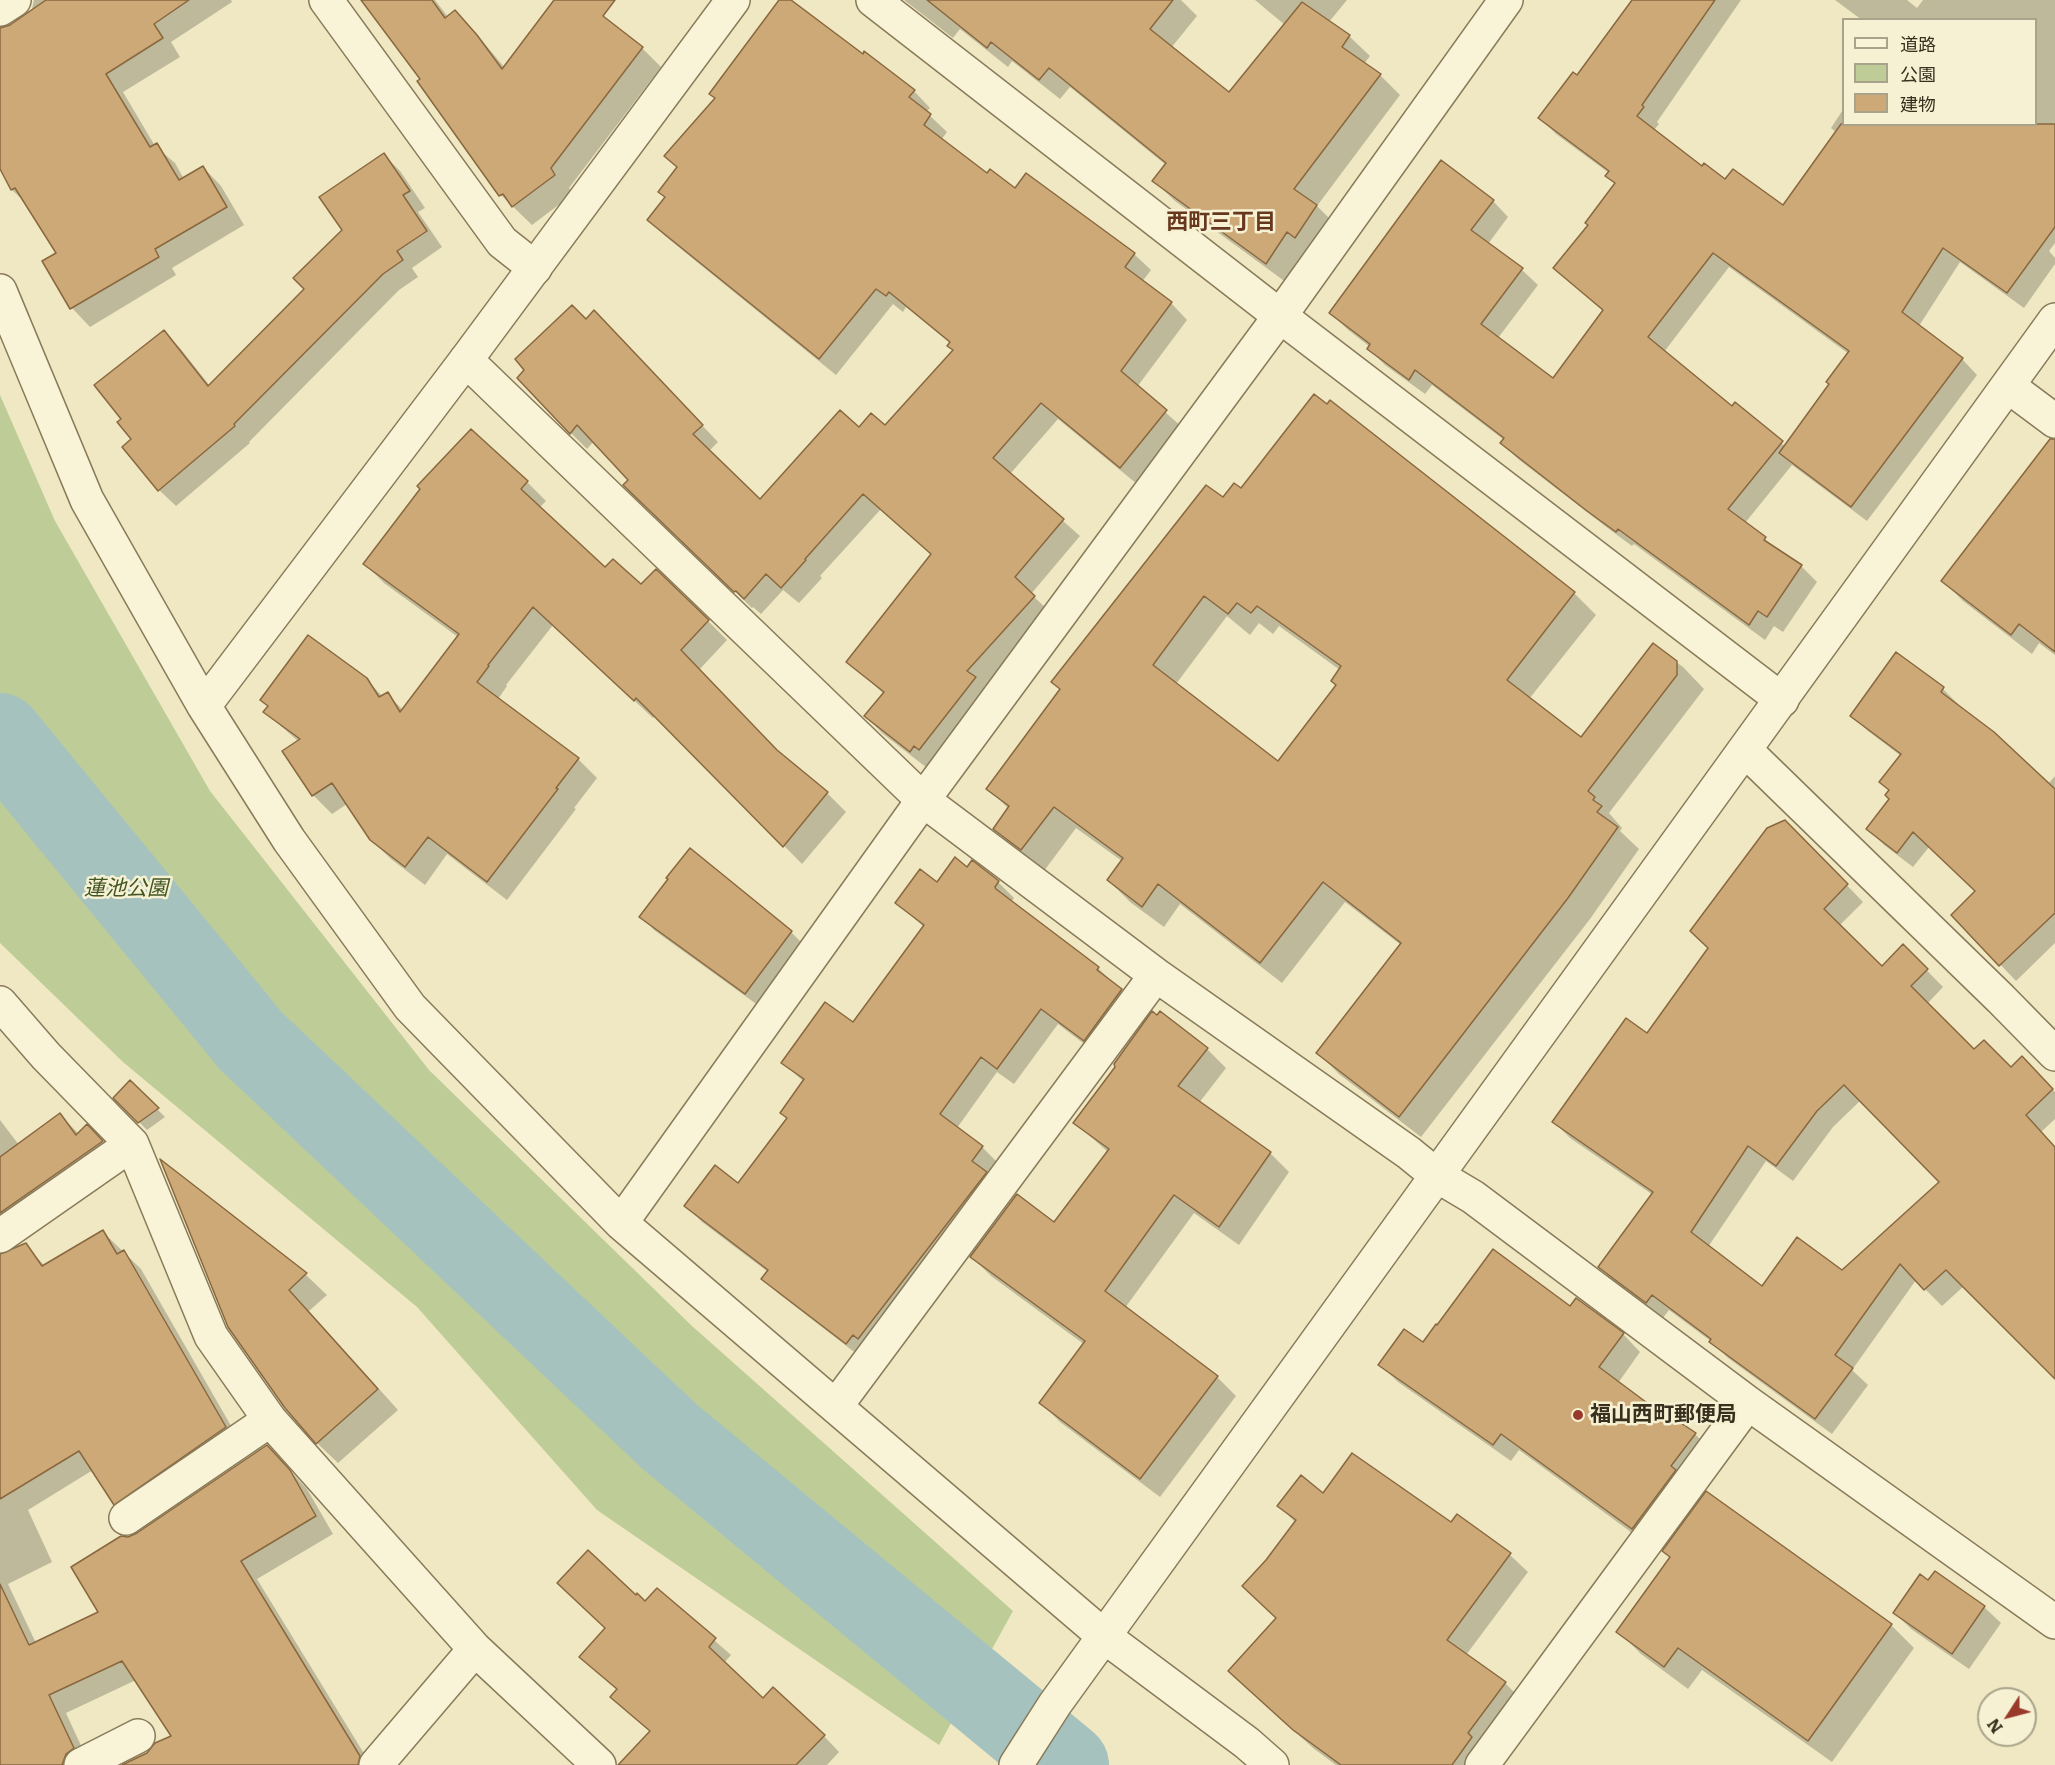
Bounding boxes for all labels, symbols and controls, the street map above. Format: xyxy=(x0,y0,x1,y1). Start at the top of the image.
legend xyxy=(1842,18,2037,126)
text: 道路 xyxy=(1900,30,1936,57)
text: 公園 xyxy=(1900,60,1936,87)
text: 建物 xyxy=(1900,90,1936,117)
district label: 西町三丁目 xyxy=(1166,210,1276,236)
park label: 蓮池公園 xyxy=(84,876,168,902)
place label: 福山西町郵便局 xyxy=(1590,1402,1737,1428)
marker: 福山西町郵便局 xyxy=(1571,1408,1585,1422)
north arrow xyxy=(1977,1687,2037,1747)
text: N xyxy=(1980,1714,2008,1739)

